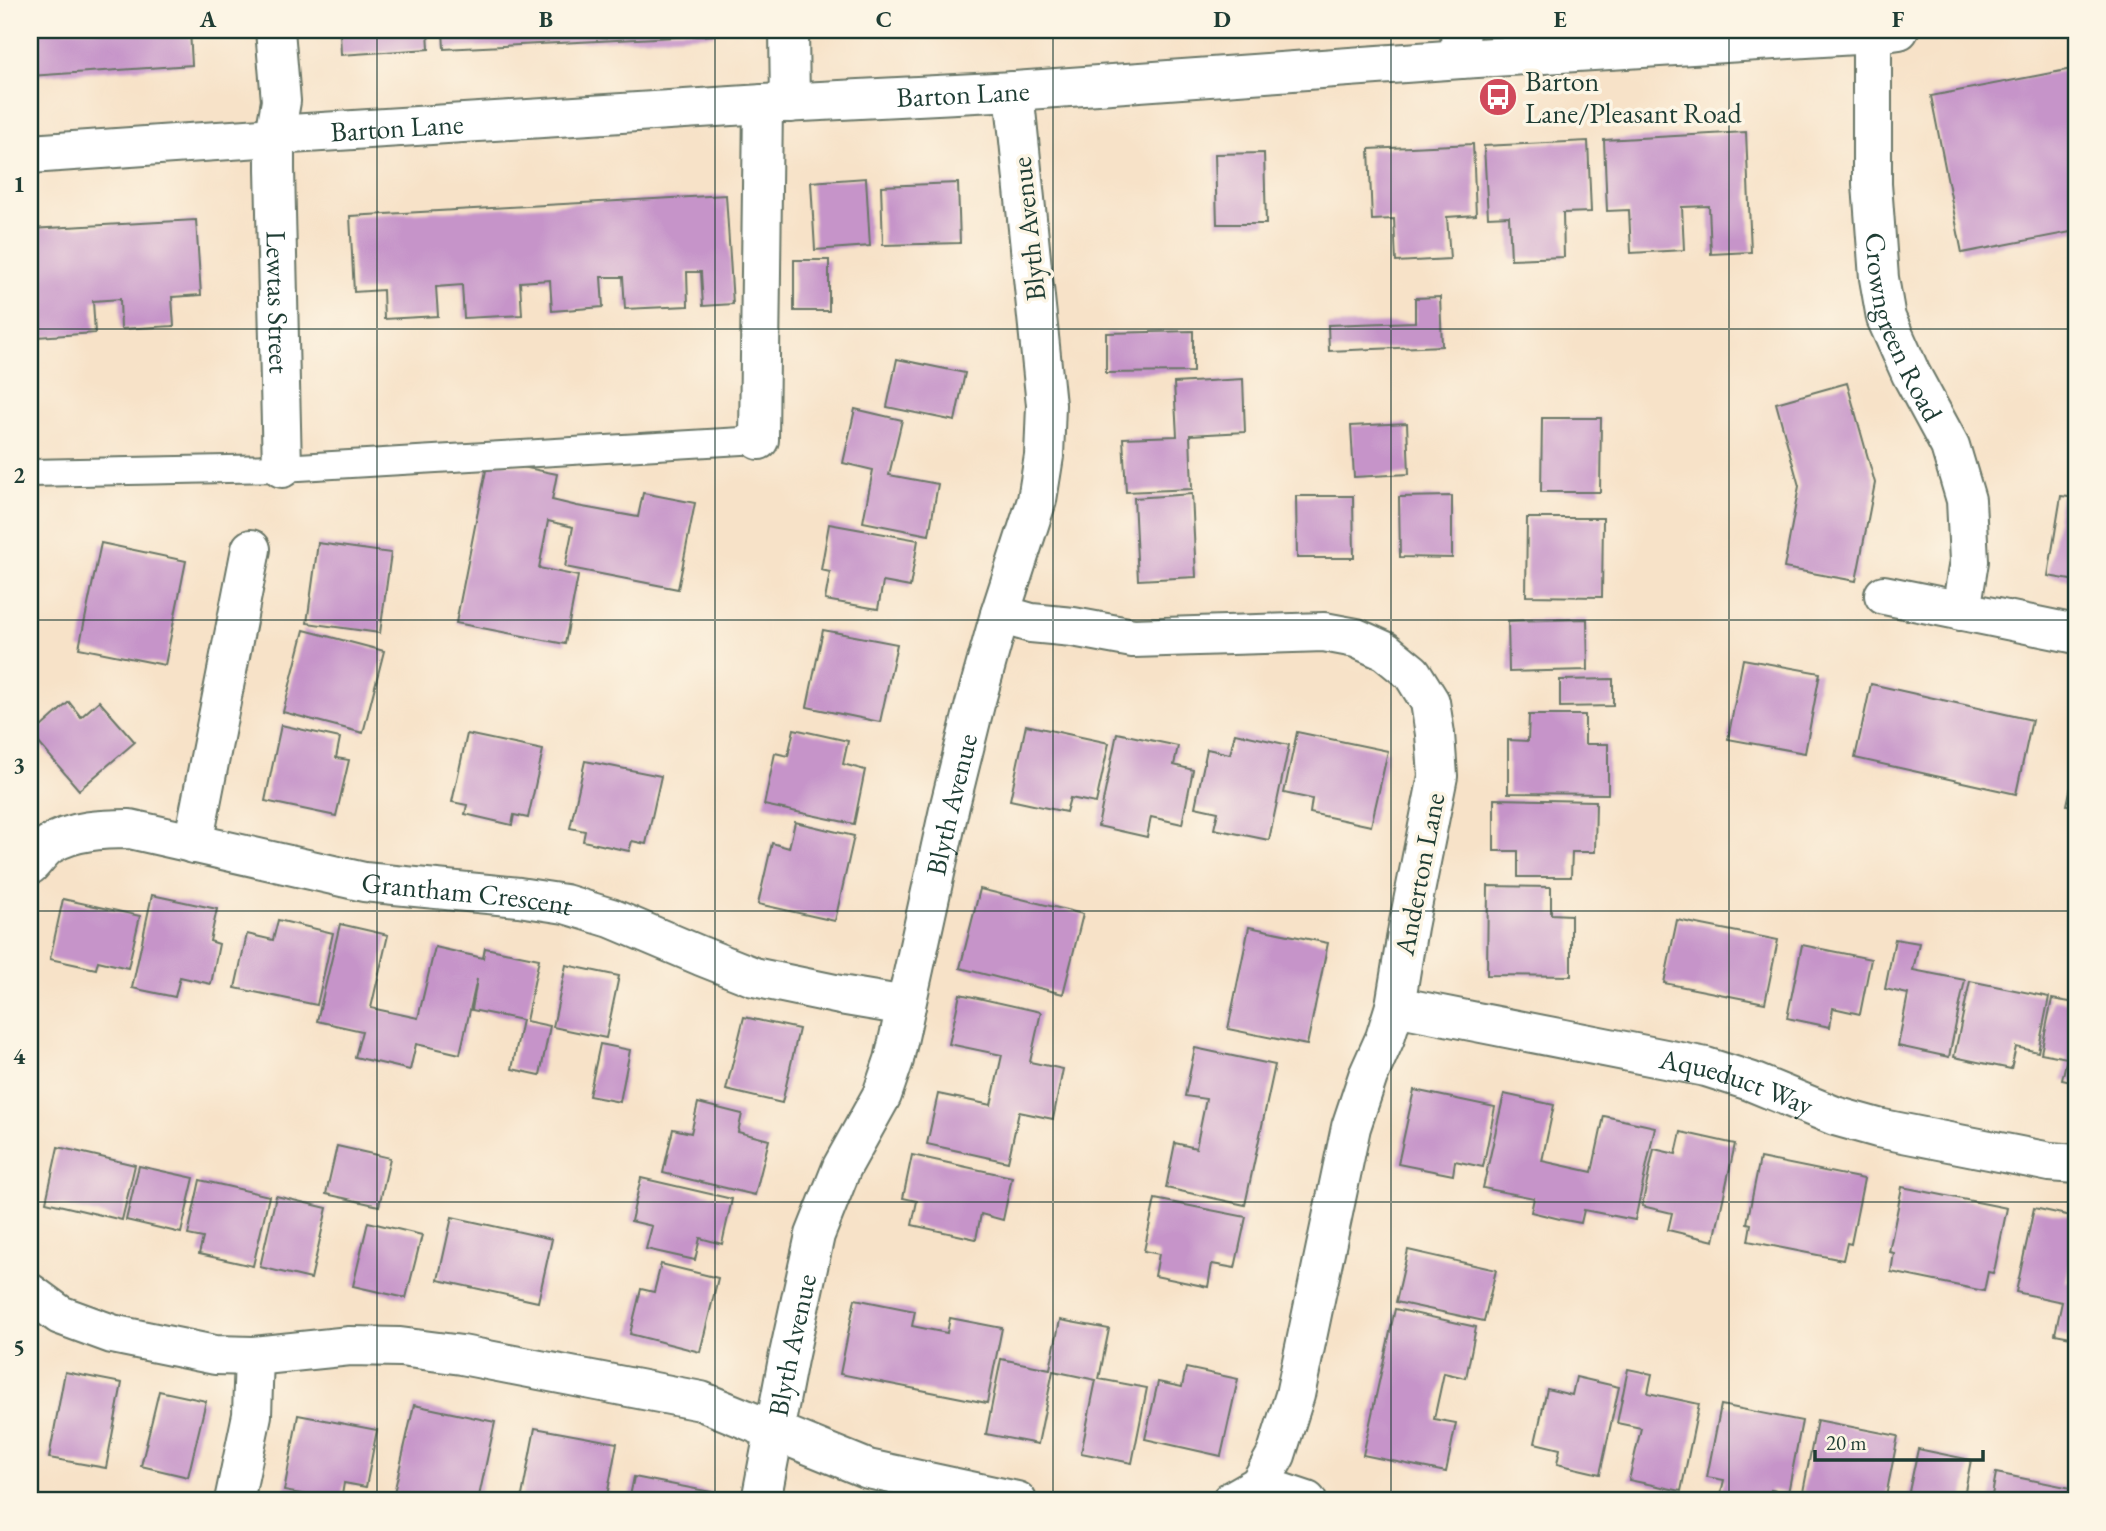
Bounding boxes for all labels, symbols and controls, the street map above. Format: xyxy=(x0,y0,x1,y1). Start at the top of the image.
text: A xyxy=(199,4,217,34)
text: B xyxy=(539,4,553,34)
text: C xyxy=(876,4,892,34)
text: D xyxy=(1213,4,1231,34)
text: E xyxy=(1553,4,1567,34)
text: F xyxy=(1892,4,1905,34)
place label: Barton Lane/Pleasant Road xyxy=(1525,63,1742,131)
street label: Barton Lane xyxy=(895,72,1031,115)
bus stop icon: Barton Lane/Pleasant Road xyxy=(1477,76,1519,118)
street label: Barton Lane xyxy=(329,105,465,149)
street label: Blyth Avenue xyxy=(1003,155,1053,303)
text: 1 xyxy=(13,169,25,199)
street label: Lewtas Street xyxy=(258,230,298,374)
street label: Crowngreen Road xyxy=(1858,231,1952,428)
text: 2 xyxy=(13,460,25,490)
street label: Blyth Avenue xyxy=(917,729,985,879)
text: 3 xyxy=(13,750,25,780)
street label: Anderton Lane xyxy=(1385,790,1452,959)
street label: Grantham Crescent xyxy=(360,864,578,923)
street label: Aqueduct Way xyxy=(1655,1040,1819,1123)
text: 4 xyxy=(13,1041,26,1071)
street label: Blyth Avenue xyxy=(760,1270,824,1419)
text: 5 xyxy=(13,1332,25,1362)
scale bar xyxy=(1815,1419,1983,1463)
text: 20 m xyxy=(1826,1429,1867,1456)

